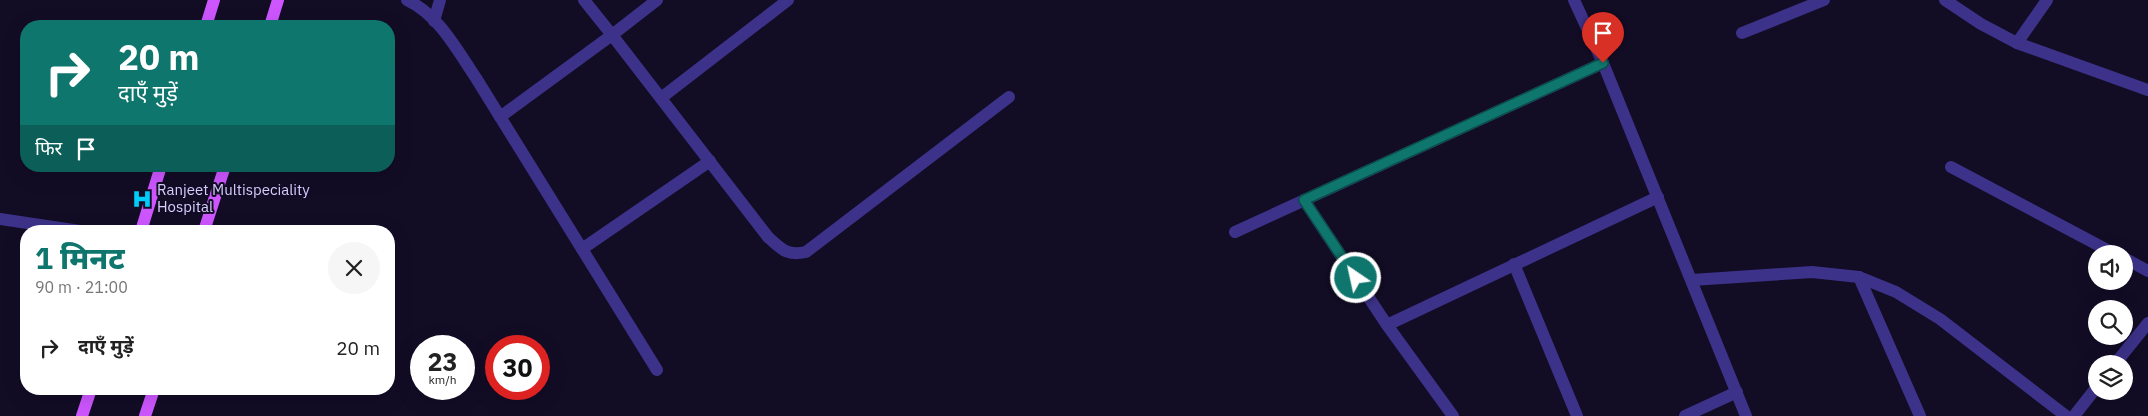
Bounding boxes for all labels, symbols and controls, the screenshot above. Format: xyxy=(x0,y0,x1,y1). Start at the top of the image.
pin xyxy=(1582,12,1624,63)
icon: arrive xyxy=(1589,19,1617,47)
text: 20 m xyxy=(118,34,200,80)
icon: right xyxy=(35,40,100,105)
text: दाएँ मुड़ें xyxy=(118,78,178,107)
icon: arrive xyxy=(72,135,100,163)
text: फिर xyxy=(35,136,62,160)
place label: Ranjeet Multispeciality Hospital xyxy=(157,180,310,216)
hospital icon: Ranjeet Multispeciality Hospital xyxy=(131,188,153,210)
text: 1 मिनट xyxy=(35,238,125,277)
button: close xyxy=(328,242,380,294)
map controls xyxy=(2088,245,2133,400)
button: sound xyxy=(2088,245,2133,290)
position arrow xyxy=(1329,251,1381,303)
text: 90 m · 21:00 xyxy=(35,277,128,297)
button: search xyxy=(2088,300,2133,345)
icon: right xyxy=(35,334,63,362)
text: दाएँ मुड़ें xyxy=(78,334,134,358)
speed limit sign: 30 xyxy=(485,335,550,400)
text: 20 m xyxy=(336,336,380,360)
text: 23 xyxy=(427,345,458,378)
button: layers xyxy=(2088,355,2133,400)
text: km/h xyxy=(428,372,457,387)

